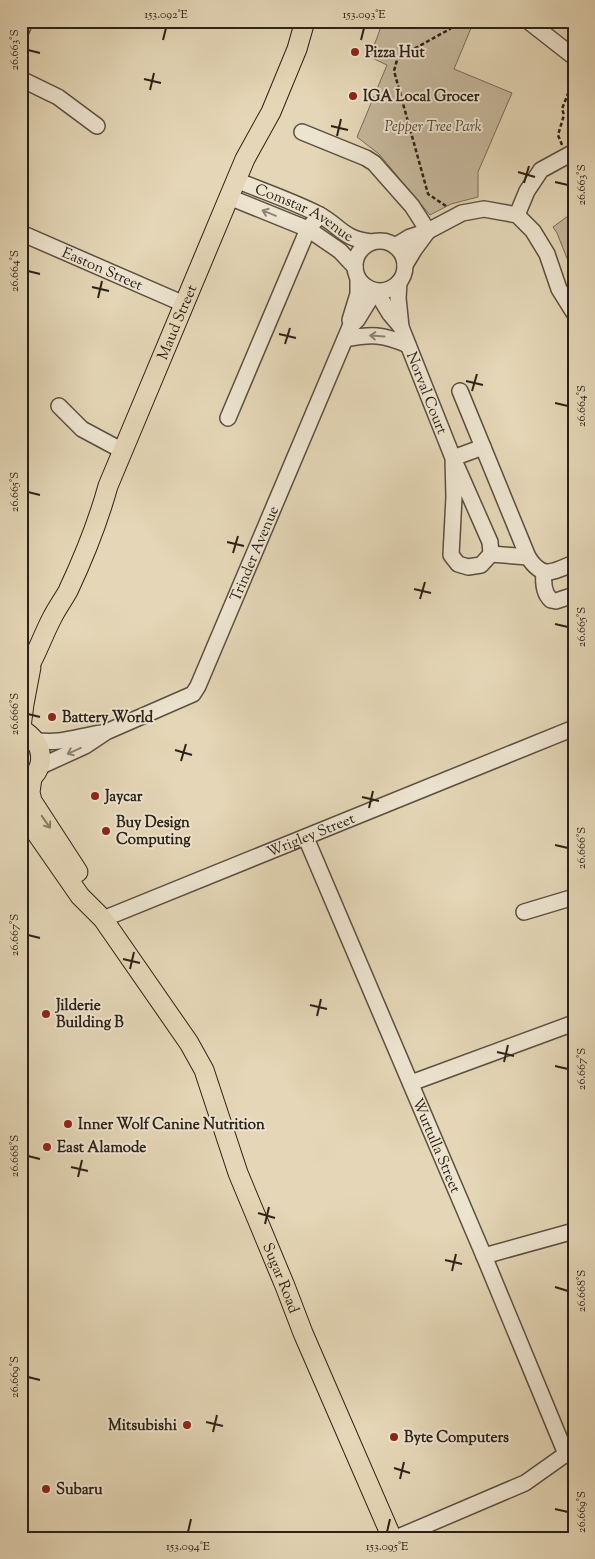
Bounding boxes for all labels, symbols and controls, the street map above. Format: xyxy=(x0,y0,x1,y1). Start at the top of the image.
text: 153.092°E xyxy=(144,6,189,24)
text: 153.093°E xyxy=(342,6,386,24)
text: 26.663°S xyxy=(6,29,24,71)
place label: Pizza Hut xyxy=(365,43,425,64)
marker: Pizza Hut xyxy=(349,46,361,58)
place label: IGA Local Grocer xyxy=(363,87,480,108)
marker: IGA Local Grocer xyxy=(347,90,359,102)
park label: Pepper Tree Park xyxy=(384,117,482,138)
text: 26.663°S xyxy=(573,164,591,206)
street label: Comstar Avenue xyxy=(252,179,357,248)
one-way arrow xyxy=(262,208,277,217)
street label: Easton Street xyxy=(58,243,146,297)
text: 26.664°S xyxy=(6,250,24,292)
street label: Maud Street xyxy=(153,282,203,363)
one-way arrow xyxy=(369,331,385,340)
street label: Norval Court xyxy=(400,349,452,438)
text: 26.664°S xyxy=(573,385,591,427)
text: 26.665°S xyxy=(6,472,24,512)
street label: Trinder Avenue xyxy=(226,503,285,605)
text: 26.665°S xyxy=(573,607,591,647)
text: 26.666°S xyxy=(6,693,24,735)
place label: Battery World xyxy=(62,708,154,729)
marker: Battery World xyxy=(46,711,58,723)
one-way arrow xyxy=(67,747,82,757)
place label: Jaycar xyxy=(104,787,143,808)
marker: Jaycar xyxy=(89,790,101,802)
street label: Wrigley Street xyxy=(264,809,358,863)
place label: Buy Design Computing xyxy=(116,813,191,851)
one-way arrow xyxy=(41,815,51,829)
marker: Buy Design Computing xyxy=(100,825,112,837)
text: 26.666°S xyxy=(573,827,591,869)
text: 26.667°S xyxy=(6,914,24,956)
place label: Jilderie Building B xyxy=(55,996,124,1034)
marker: Jilderie Building B xyxy=(40,1008,52,1020)
text: 26.667°S xyxy=(573,1048,591,1090)
street label: Wurtulla Street xyxy=(406,1095,465,1197)
place label: Inner Wolf Canine Nutrition xyxy=(78,1115,265,1136)
marker: Inner Wolf Canine Nutrition xyxy=(62,1118,74,1130)
text: 26.668°S xyxy=(6,1135,24,1177)
place label: East Alamode xyxy=(57,1138,146,1159)
marker: East Alamode xyxy=(41,1141,53,1153)
street label: Sugar Road xyxy=(256,1240,304,1317)
text: 26.668°S xyxy=(573,1270,591,1312)
text: 26.669°S xyxy=(6,1356,24,1398)
place label: Mitsubishi xyxy=(108,1416,178,1437)
marker: Mitsubishi xyxy=(181,1419,193,1431)
place label: Byte Computers xyxy=(404,1428,509,1449)
marker: Byte Computers xyxy=(388,1431,400,1443)
place label: Subaru xyxy=(56,1480,103,1501)
marker: Subaru xyxy=(40,1483,52,1495)
text: 26.669°S xyxy=(573,1491,591,1533)
text: 153.094°E xyxy=(166,1538,211,1556)
text: 153.095°E xyxy=(366,1538,409,1556)

